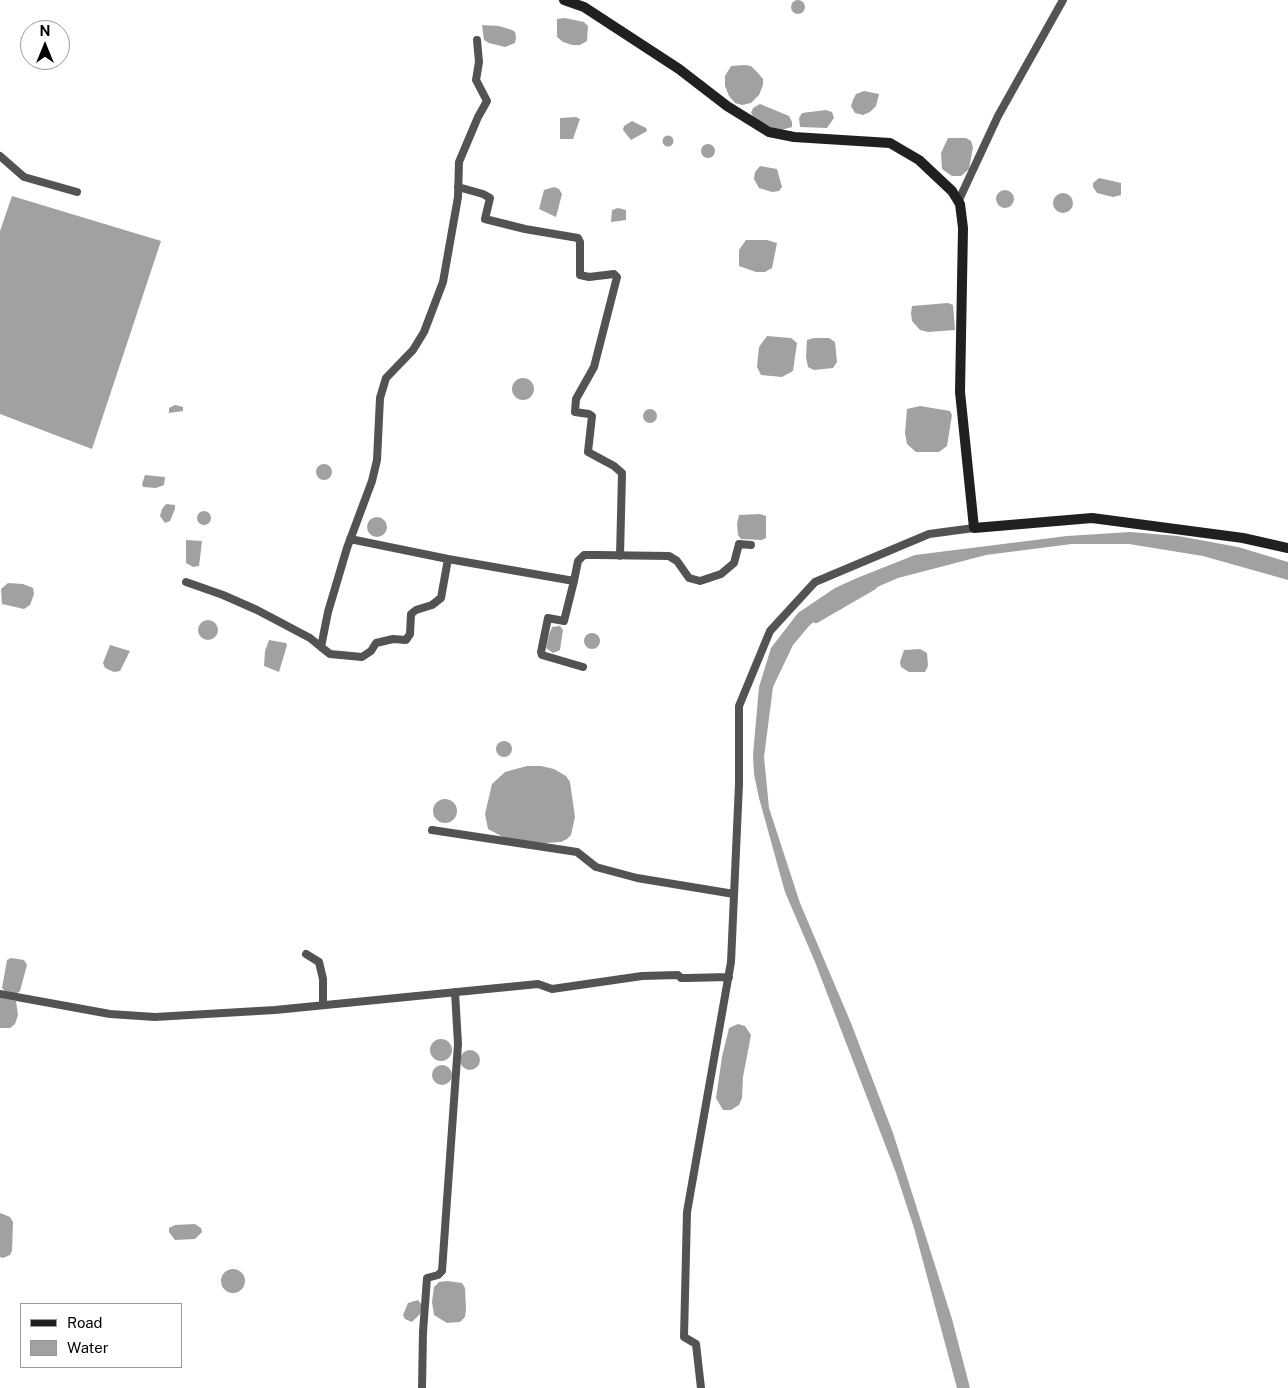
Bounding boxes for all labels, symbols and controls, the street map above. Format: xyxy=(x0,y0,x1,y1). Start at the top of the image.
north arrow xyxy=(20,20,70,70)
text: N xyxy=(40,23,50,39)
legend xyxy=(20,1303,182,1368)
text: Road xyxy=(67,1314,103,1331)
text: Water xyxy=(67,1339,109,1356)

